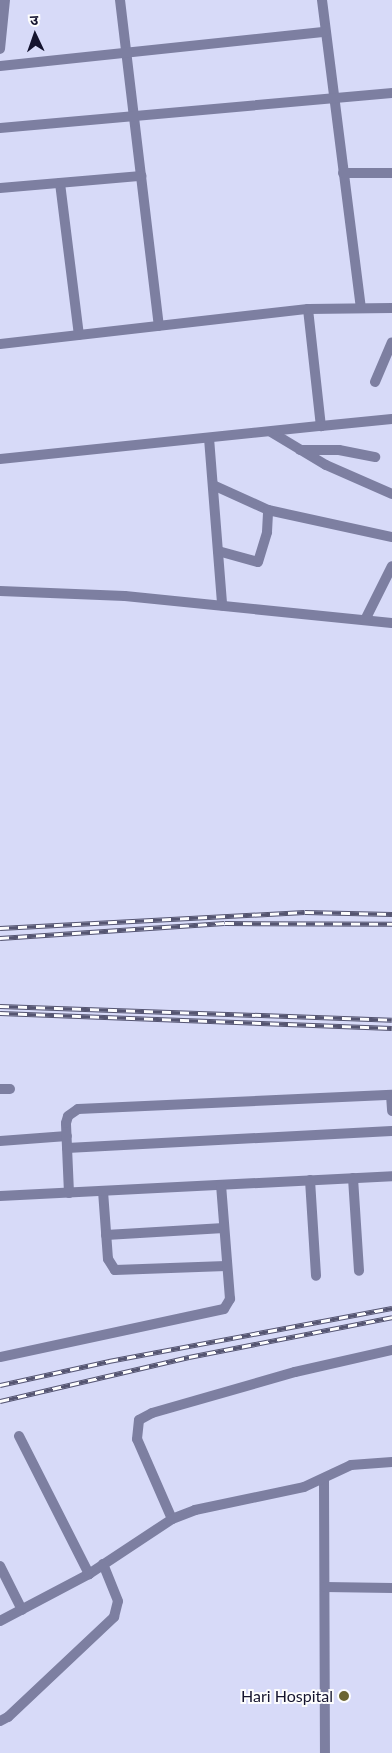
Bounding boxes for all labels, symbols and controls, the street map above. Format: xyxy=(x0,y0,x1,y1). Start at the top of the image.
north arrow xyxy=(10,10,60,60)
text: उ xyxy=(30,11,39,28)
place label: Hari Hospital xyxy=(241,1686,333,1706)
marker: Hari Hospital xyxy=(337,1689,351,1703)

